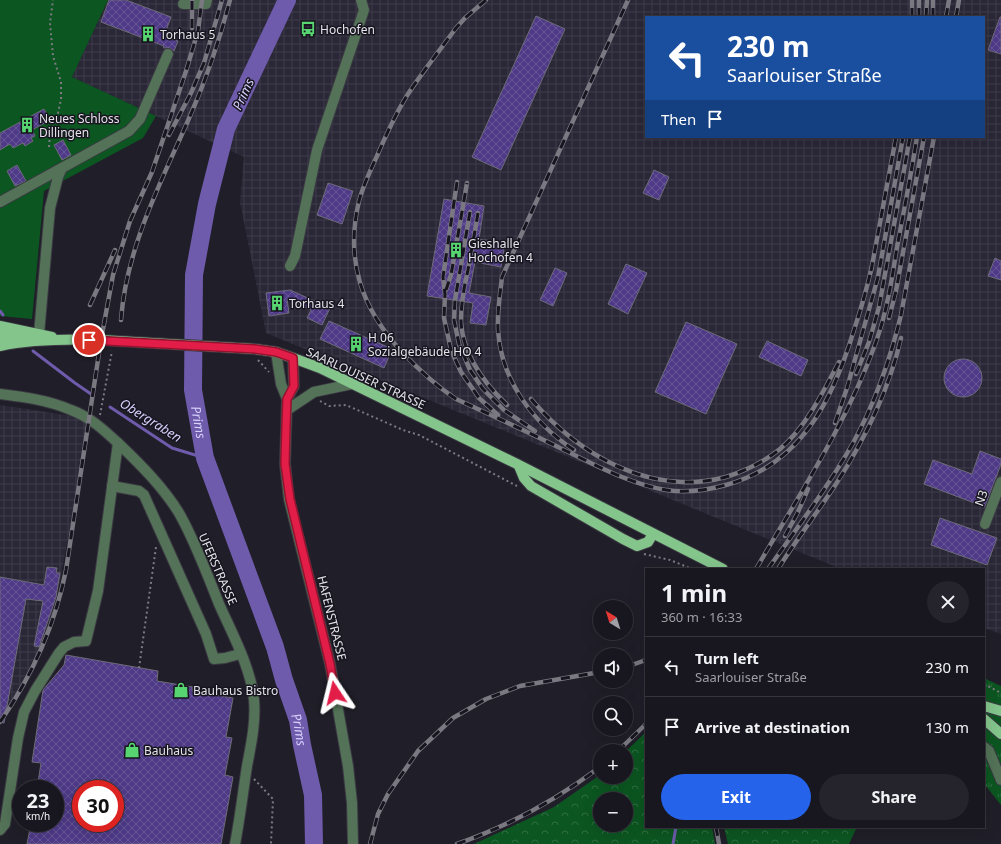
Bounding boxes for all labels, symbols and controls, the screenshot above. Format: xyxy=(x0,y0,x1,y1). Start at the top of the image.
bus stop icon: Hochofen xyxy=(299,20,317,38)
place label: Hochofen xyxy=(320,21,375,38)
building icon: Torhaus 5 xyxy=(139,25,157,43)
place label: Torhaus 5 xyxy=(160,26,215,43)
text: 230 m xyxy=(727,27,810,65)
icon: left xyxy=(661,32,713,84)
text: Saarlouiser Straße xyxy=(727,63,882,87)
water label: Prims xyxy=(228,75,258,113)
icon: arrive xyxy=(704,108,726,130)
text: Then xyxy=(661,109,696,129)
place label: Neues Schloss Dillingen xyxy=(39,110,120,141)
building icon: Neues Schloss Dillingen xyxy=(18,116,36,134)
place label: Gieshalle Hochofen 4 xyxy=(468,235,533,266)
building icon: Gieshalle Hochofen 4 xyxy=(447,241,465,259)
building icon: Torhaus 4 xyxy=(268,294,286,312)
place label: Torhaus 4 xyxy=(289,295,344,312)
pin xyxy=(72,323,106,357)
icon: arrive xyxy=(78,329,100,351)
place label: H 06 Sozialgebäude HO 4 xyxy=(368,329,482,360)
building icon: H 06 Sozialgebäude HO 4 xyxy=(347,335,365,353)
street label: SAARLOUISER STRASSE xyxy=(304,343,428,413)
water label: Obergraben xyxy=(117,394,185,446)
water label: Prims xyxy=(187,404,210,440)
street label: N3 xyxy=(970,487,992,508)
street label: UFERSTRASSE xyxy=(194,530,242,608)
street label: HAFENSTRASSE xyxy=(313,574,351,662)
text: 1 min xyxy=(661,576,727,609)
button: close xyxy=(927,581,969,623)
north arrow xyxy=(593,600,633,640)
map controls xyxy=(593,600,633,832)
text: 360 m · 16:33 xyxy=(661,608,742,626)
button: sound xyxy=(593,648,633,688)
text: Turn left xyxy=(695,648,759,668)
icon: left xyxy=(661,656,683,678)
text: 230 m xyxy=(925,657,969,677)
text: Saarlouiser Straße xyxy=(695,668,807,686)
position arrow xyxy=(314,672,356,714)
shop icon: Bauhaus Bistro xyxy=(172,681,190,699)
place label: Bauhaus Bistro xyxy=(193,682,278,699)
button: search xyxy=(593,696,633,736)
water label: Prims xyxy=(287,711,311,748)
icon: arrive xyxy=(661,716,683,738)
text: Arrive at destination xyxy=(695,717,850,737)
text: 130 m xyxy=(925,717,969,737)
shop icon: Bauhaus xyxy=(123,741,141,759)
place label: Bauhaus xyxy=(144,742,194,759)
button: + xyxy=(593,744,633,784)
button: Exit xyxy=(661,774,811,820)
button: Share xyxy=(819,774,969,820)
speed limit sign: 30 xyxy=(72,780,124,832)
text: 23 xyxy=(27,787,49,814)
button: − xyxy=(593,792,633,832)
text: km/h xyxy=(26,809,50,823)

